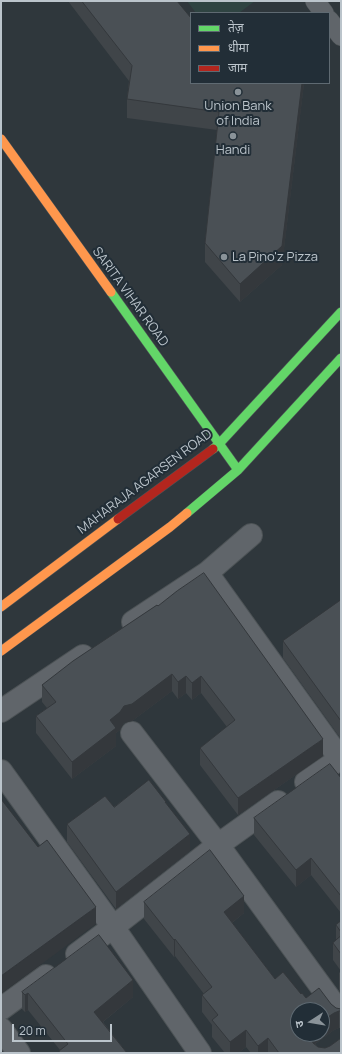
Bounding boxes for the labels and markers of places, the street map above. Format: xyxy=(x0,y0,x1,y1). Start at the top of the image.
marker: Union Bank of India xyxy=(233,87,243,97)
place label: Union Bank of India xyxy=(204,98,272,129)
marker: Handi xyxy=(228,131,238,141)
place label: Handi xyxy=(216,142,250,158)
place label: La Pino'z Pizza xyxy=(232,249,318,265)
marker: La Pino'z Pizza xyxy=(219,252,229,262)

